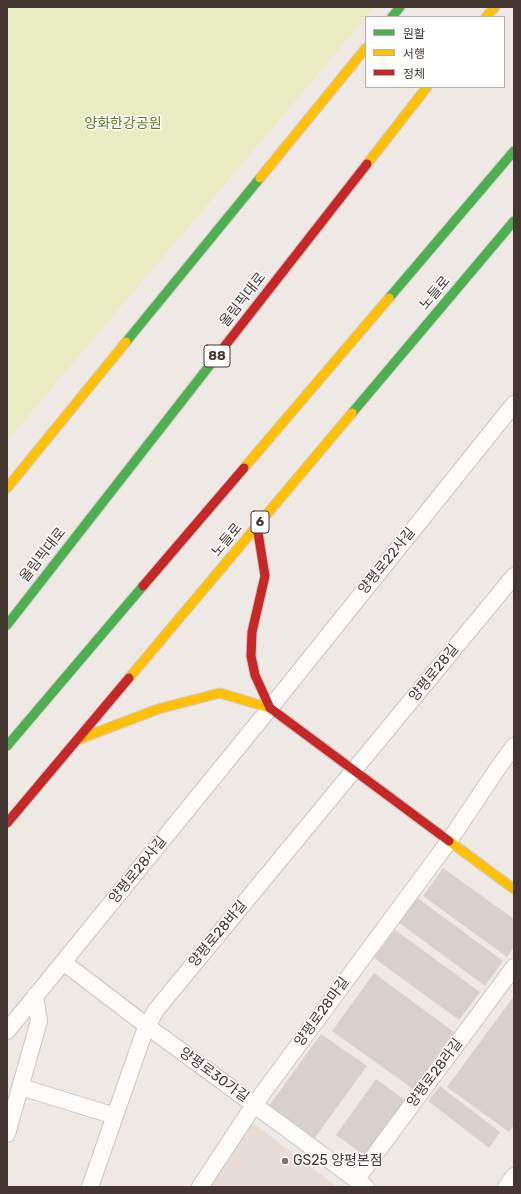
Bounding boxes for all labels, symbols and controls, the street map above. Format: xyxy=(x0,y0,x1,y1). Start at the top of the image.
legend xyxy=(365,16,505,88)
text: 원활 xyxy=(403,27,425,41)
text: 서행 xyxy=(403,47,425,61)
text: 정체 xyxy=(403,67,425,81)
park label: 양화한강공원 xyxy=(84,116,162,132)
street label: 올림픽대로 xyxy=(217,269,269,331)
street label: 노들로 xyxy=(416,273,454,313)
road number: 88 xyxy=(204,345,230,367)
road number: 6 xyxy=(251,511,269,533)
street label: 노들로 xyxy=(208,520,246,560)
street label: 올림픽대로 xyxy=(17,524,69,586)
street label: 양평로22사길 xyxy=(355,524,419,598)
street label: 양평로28길 xyxy=(406,641,462,705)
street label: 양평로28사길 xyxy=(106,833,170,907)
street label: 양평로28바길 xyxy=(185,897,251,971)
street label: 양평로28마길 xyxy=(291,974,353,1050)
street label: 양평로28라길 xyxy=(404,1035,466,1111)
street label: 양평로30가길 xyxy=(176,1044,252,1106)
place label: GS25 양평본점 xyxy=(293,1153,383,1169)
marker: GS25 양평본점 xyxy=(280,1156,290,1166)

